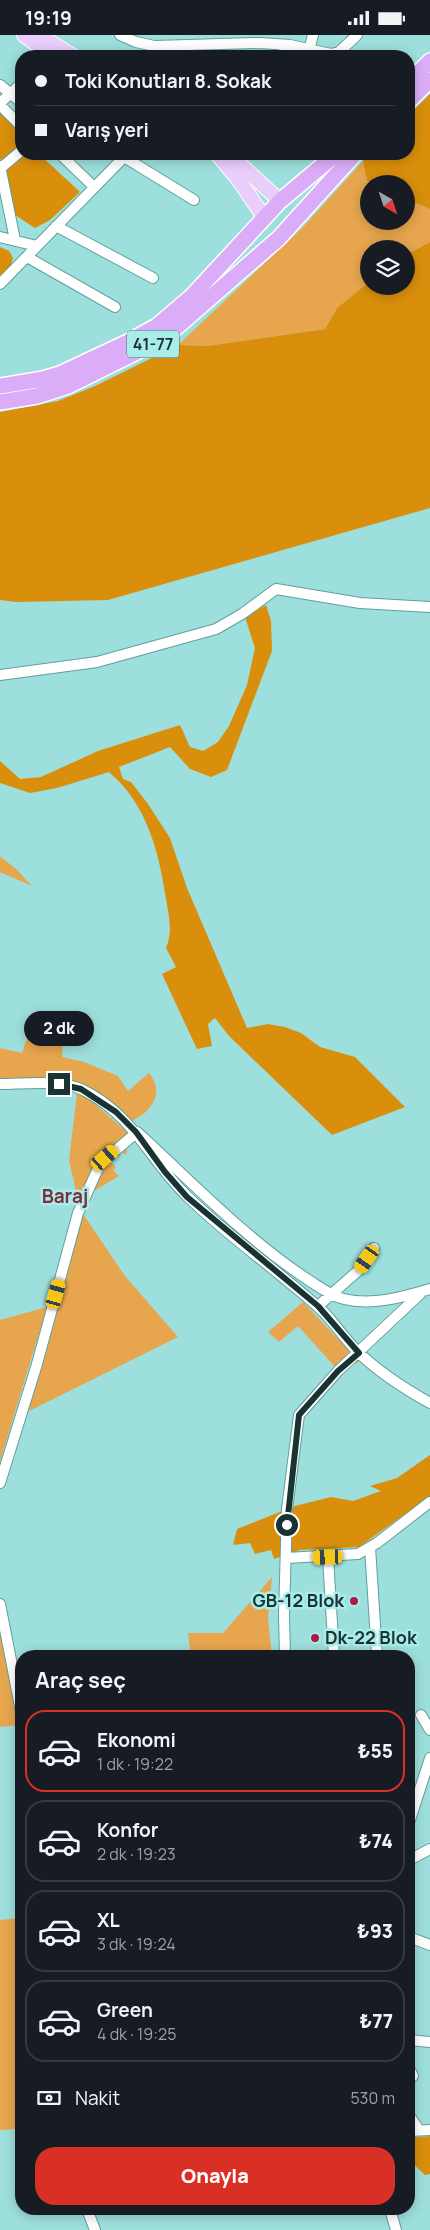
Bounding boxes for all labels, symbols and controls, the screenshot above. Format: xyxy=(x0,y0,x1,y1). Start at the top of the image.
text: 19:19 xyxy=(25,5,72,31)
text: Toki Konutları 8. Sokak xyxy=(65,68,271,94)
text: Varış yeri xyxy=(65,117,149,143)
north arrow xyxy=(360,175,415,230)
map controls xyxy=(360,175,415,295)
button: layers xyxy=(360,240,415,295)
road number: 41-77 xyxy=(127,331,179,357)
callout: 2 dk xyxy=(24,1011,94,1047)
text: 2 dk xyxy=(43,1017,75,1039)
route end xyxy=(48,1073,70,1095)
car xyxy=(88,1142,121,1174)
district label: Baraj xyxy=(42,1183,88,1209)
car xyxy=(352,1242,381,1276)
car xyxy=(44,1278,67,1310)
route start xyxy=(276,1514,298,1536)
car xyxy=(312,1549,343,1565)
place label: GB-12 Blok xyxy=(252,1588,345,1612)
marker: GB-12 Blok xyxy=(348,1595,360,1607)
place label: Dk-22 Blok xyxy=(325,1625,418,1649)
marker: Dk-22 Blok xyxy=(309,1632,321,1644)
text: Araç seç xyxy=(35,1665,126,1695)
text: Ekonomi xyxy=(97,1727,176,1753)
icon: car xyxy=(37,1729,82,1774)
text: ₺55 xyxy=(358,1738,393,1764)
text: 1 dk · 19:22 xyxy=(97,1753,173,1775)
text: Konfor xyxy=(97,1817,158,1843)
icon: car xyxy=(37,1819,82,1864)
text: ₺74 xyxy=(359,1828,393,1854)
text: 2 dk · 19:23 xyxy=(97,1843,176,1865)
text: XL xyxy=(97,1907,120,1933)
icon: car xyxy=(37,1909,82,1954)
text: ₺93 xyxy=(357,1918,393,1944)
text: 3 dk · 19:24 xyxy=(97,1933,176,1955)
text: Green xyxy=(97,1997,153,2023)
icon: car xyxy=(37,1999,82,2044)
text: ₺77 xyxy=(359,2008,393,2034)
text: 4 dk · 19:25 xyxy=(97,2023,176,2045)
icon: cash xyxy=(35,2084,63,2112)
text: Nakit xyxy=(75,2085,120,2111)
text: 530 m xyxy=(350,2087,395,2109)
button: Onayla xyxy=(35,2147,395,2205)

